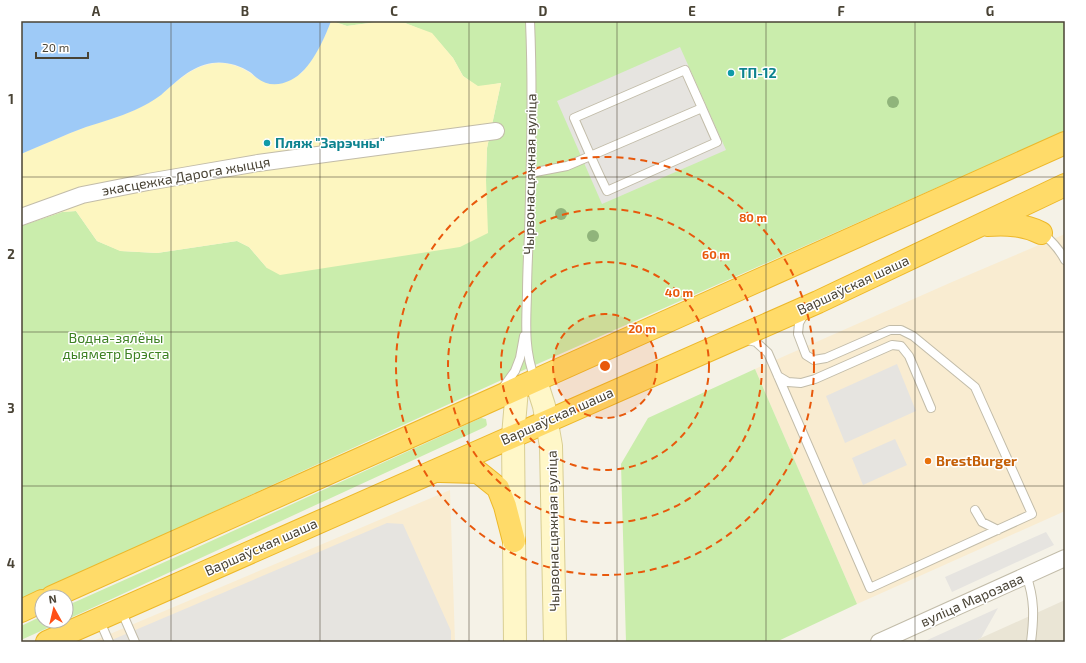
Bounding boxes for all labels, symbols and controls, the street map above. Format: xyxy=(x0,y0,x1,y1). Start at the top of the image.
text: A xyxy=(92,3,101,19)
text: B xyxy=(241,3,249,19)
text: C xyxy=(390,3,398,19)
text: D xyxy=(539,3,548,19)
text: E xyxy=(688,3,696,19)
text: F xyxy=(837,3,845,19)
text: G xyxy=(986,3,994,19)
scale bar xyxy=(36,34,88,60)
text: 20 m xyxy=(42,40,69,54)
place label: ТП-12 xyxy=(739,64,777,81)
marker: ТП-12 xyxy=(726,68,736,78)
text: 1 xyxy=(8,91,14,107)
street label: Чырвонасцяжная вуліца xyxy=(520,93,539,255)
place label: Пляж "Зарэчны" xyxy=(275,134,385,151)
marker: Пляж "Зарэчны" xyxy=(262,138,272,148)
street label: экасцежка Дарога жыцця xyxy=(100,152,271,199)
text: 80 m xyxy=(739,210,767,224)
text: 2 xyxy=(7,246,15,262)
text: 60 m xyxy=(702,247,730,261)
street label: Варшаўская шаша xyxy=(794,251,912,318)
text: 40 m xyxy=(665,285,693,299)
text: 20 m xyxy=(628,321,656,335)
park label: Водна-зялёны дыяметр Брэста xyxy=(63,329,169,362)
centre of rings xyxy=(598,359,612,373)
street label: Варшаўская шаша xyxy=(498,383,616,448)
text: 3 xyxy=(7,400,15,416)
street label: Чырвонасцяжная вуліца xyxy=(543,450,562,612)
place label: BrestBurger xyxy=(936,452,1017,469)
marker: BrestBurger xyxy=(923,456,933,466)
street label: Варшаўская шаша xyxy=(202,514,320,579)
text: 4 xyxy=(7,555,15,571)
street label: вуліца Марозава xyxy=(917,569,1026,630)
north arrow xyxy=(34,589,74,629)
text: N xyxy=(48,592,57,606)

